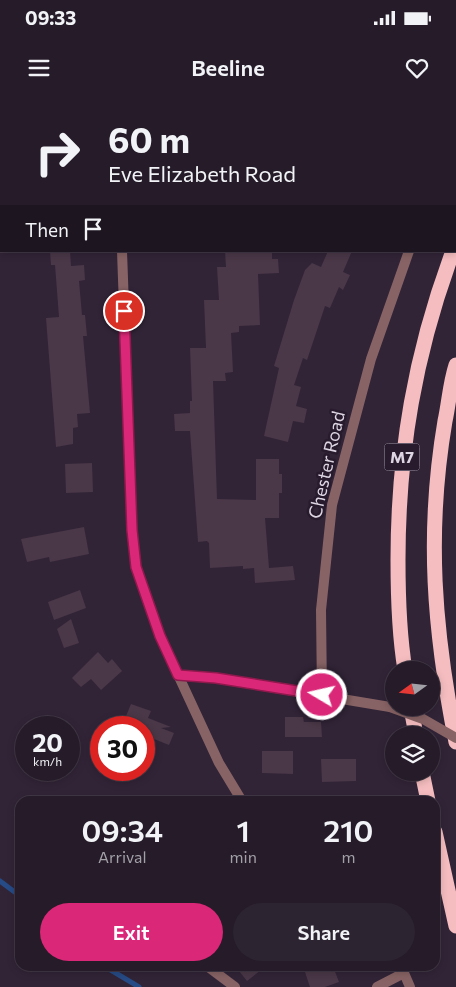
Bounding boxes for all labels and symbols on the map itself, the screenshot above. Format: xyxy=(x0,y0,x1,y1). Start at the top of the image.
pin xyxy=(103,290,145,332)
street label: Chester Road xyxy=(303,409,349,521)
road number: M7 xyxy=(384,444,420,471)
north arrow xyxy=(385,661,440,716)
position arrow xyxy=(295,668,347,720)
speed limit sign: 30 xyxy=(90,716,155,781)

